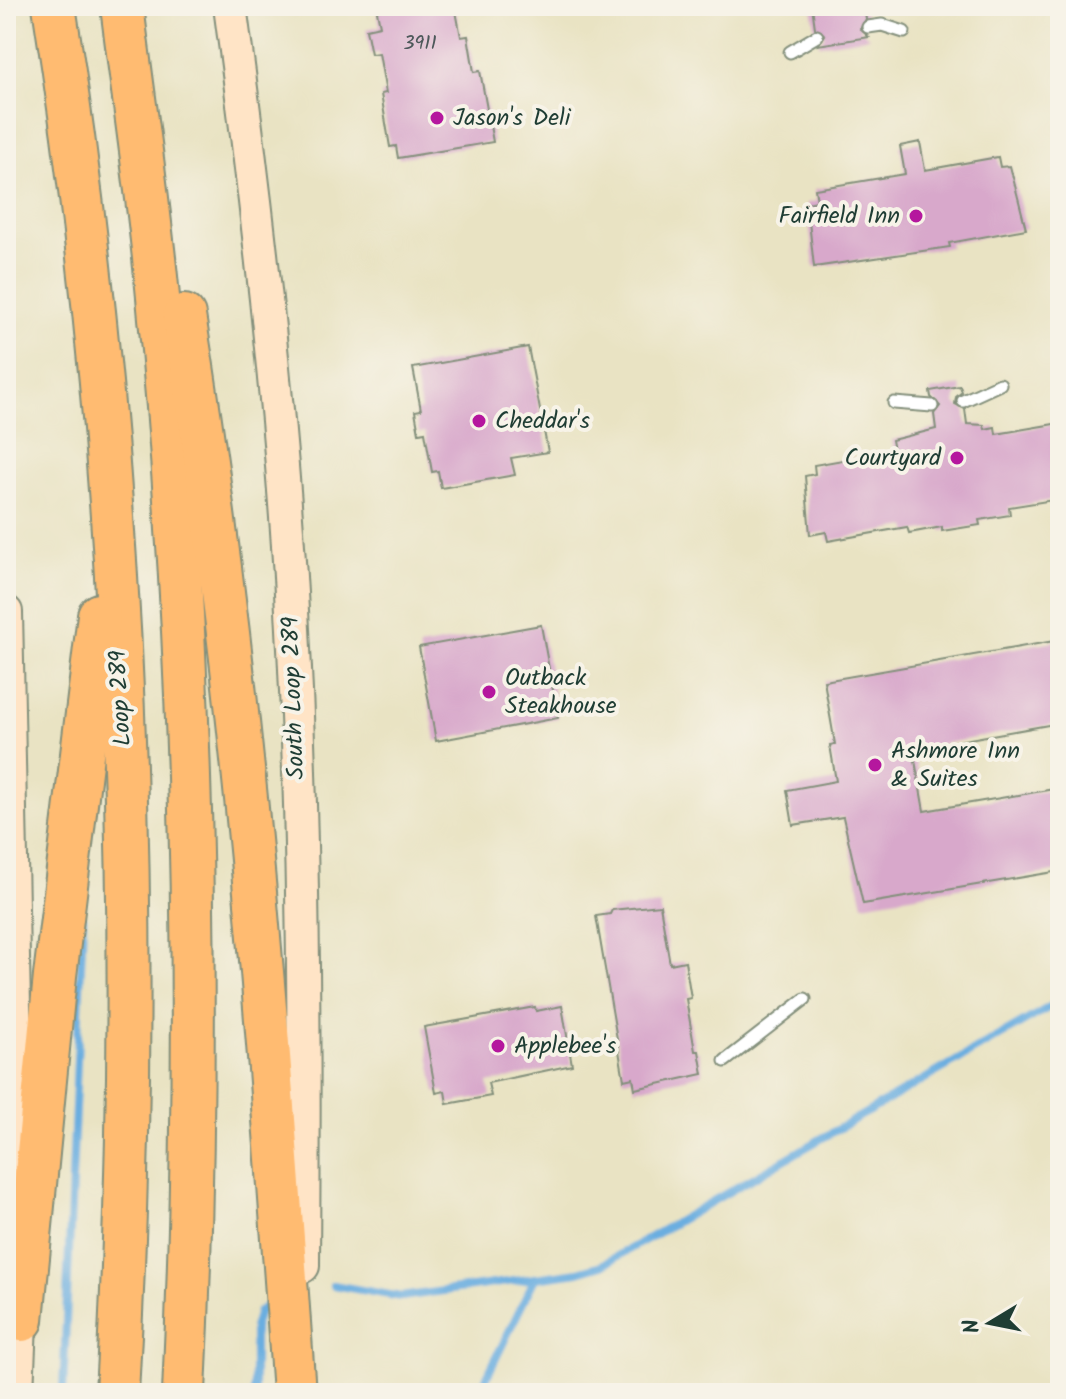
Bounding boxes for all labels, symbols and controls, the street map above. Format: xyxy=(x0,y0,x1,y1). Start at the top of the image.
house number: 3911 xyxy=(403,28,437,60)
place label: Jason's Deli xyxy=(453,99,572,138)
marker: Jason's Deli xyxy=(428,109,446,127)
place label: Fairfield Inn xyxy=(779,197,900,236)
marker: Fairfield Inn xyxy=(907,207,925,225)
place label: Cheddar's xyxy=(495,402,590,441)
marker: Cheddar's xyxy=(470,412,488,430)
place label: Courtyard xyxy=(845,439,942,478)
marker: Courtyard xyxy=(948,449,966,467)
street label: South Loop 289 xyxy=(272,616,316,780)
street label: Loop 289 xyxy=(99,649,143,747)
place label: Outback Steakhouse xyxy=(505,659,617,726)
marker: Outback Steakhouse xyxy=(480,683,498,701)
place label: Ashmore Inn & Suites xyxy=(891,732,1020,799)
marker: Ashmore Inn & Suites xyxy=(866,756,884,774)
place label: Applebee's xyxy=(514,1027,616,1066)
marker: Applebee's xyxy=(489,1037,507,1055)
north arrow xyxy=(950,1283,1030,1363)
text: N xyxy=(954,1316,991,1336)

